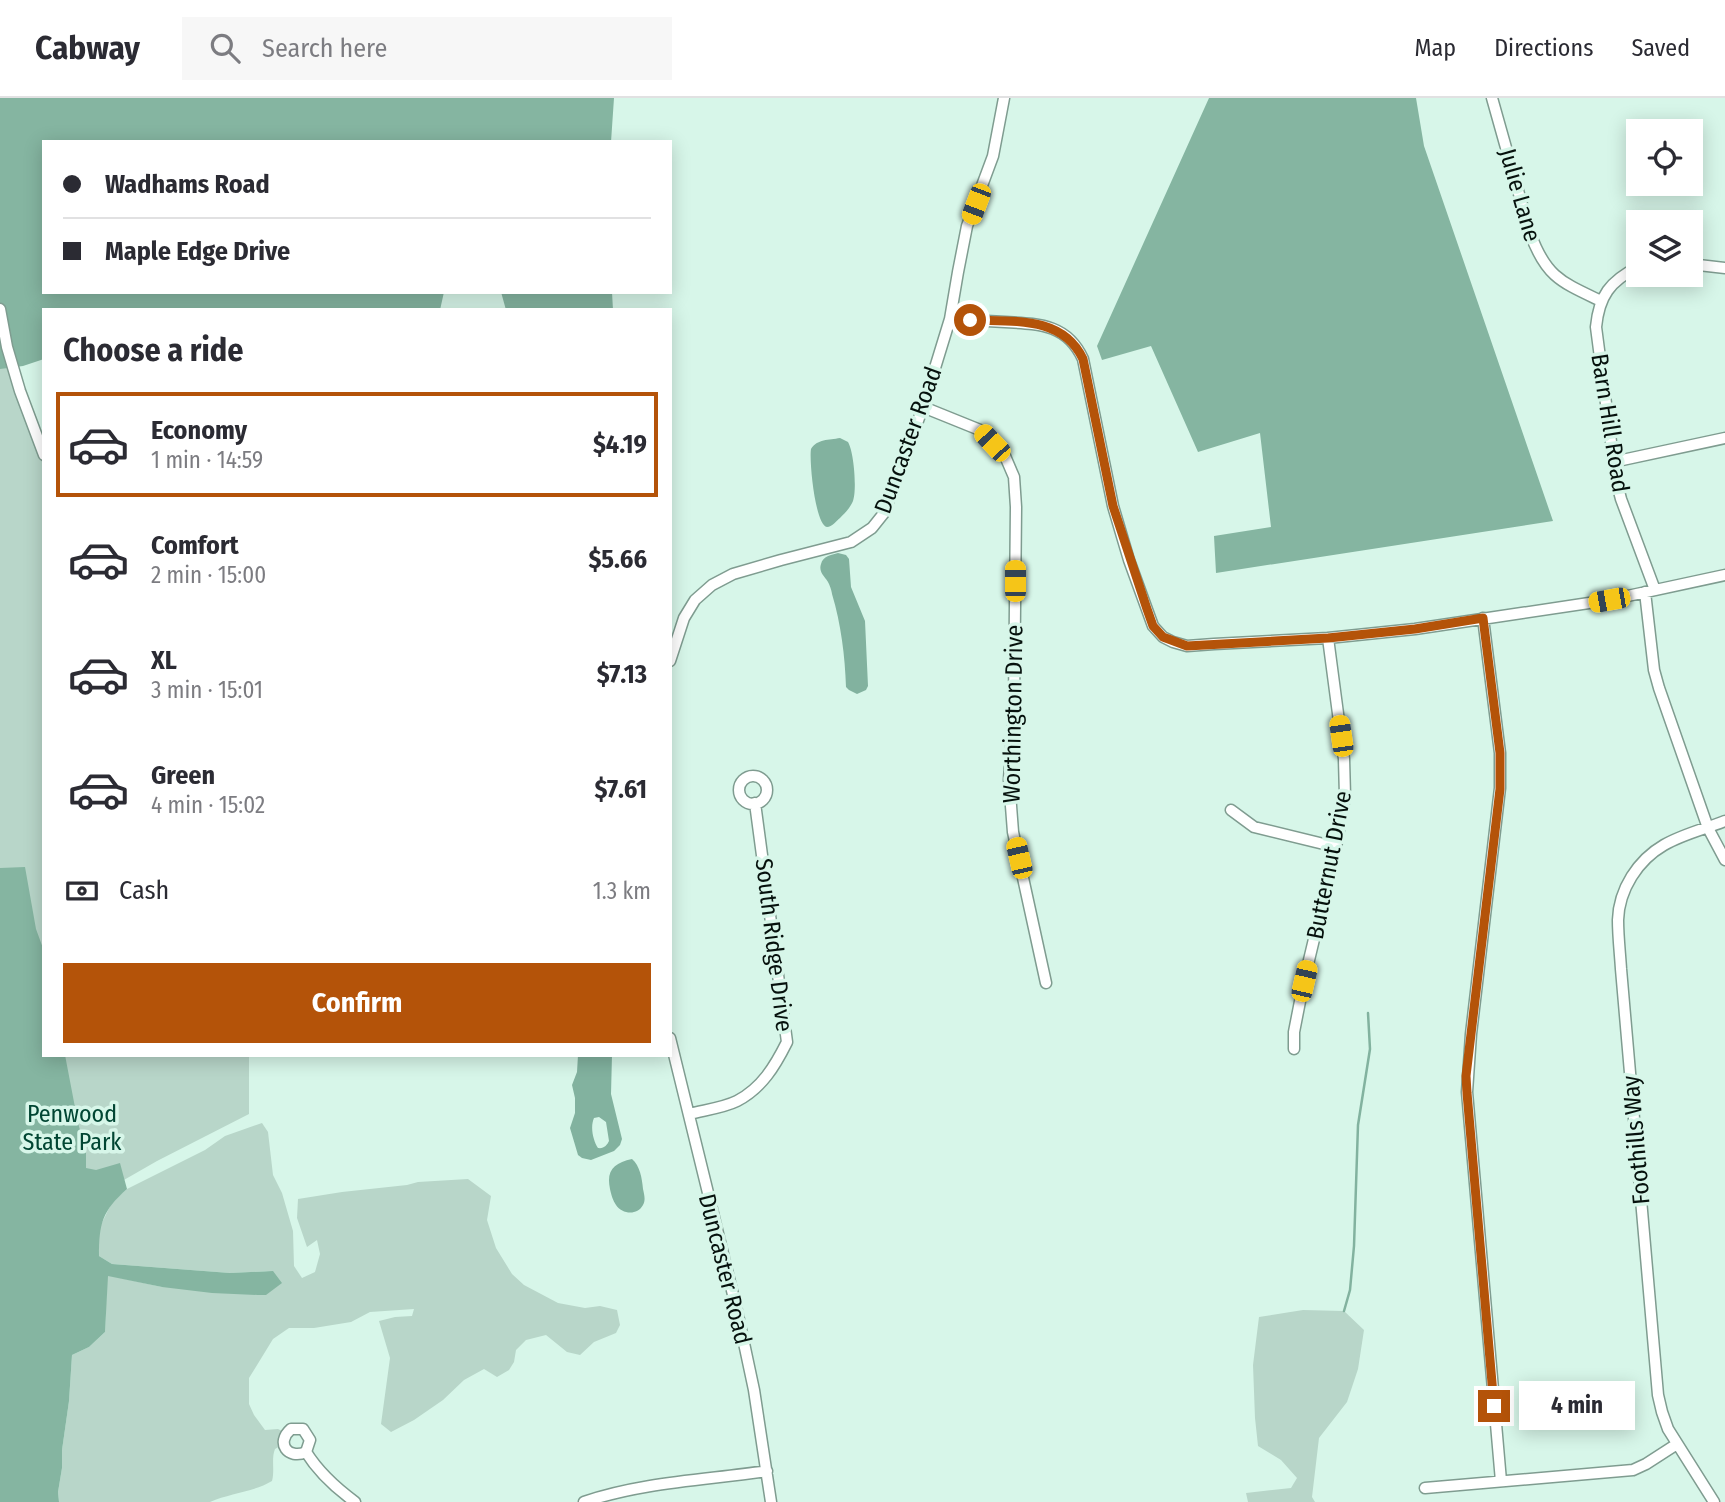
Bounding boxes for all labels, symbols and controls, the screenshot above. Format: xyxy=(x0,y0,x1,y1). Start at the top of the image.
search box xyxy=(182,17,672,80)
text: Cabway xyxy=(35,28,140,68)
icon: search xyxy=(206,29,244,67)
text: Search here xyxy=(262,33,387,64)
text: Map xyxy=(1415,34,1456,62)
text: Directions xyxy=(1494,34,1593,62)
text: Saved xyxy=(1631,34,1690,62)
map controls xyxy=(1626,119,1703,287)
button: locate xyxy=(1626,119,1703,196)
street label: Julie Lane xyxy=(1493,145,1547,245)
text: Wadhams Road xyxy=(105,169,270,200)
car xyxy=(959,181,994,227)
button: layers xyxy=(1626,210,1703,287)
text: Maple Edge Drive xyxy=(105,236,290,267)
route start xyxy=(954,304,986,336)
text: Choose a ride xyxy=(63,331,244,369)
street label: Barn Hill Road xyxy=(1585,352,1635,494)
street label: Duncaster Road xyxy=(868,363,948,517)
icon: car xyxy=(67,413,130,476)
text: Economy xyxy=(151,415,247,446)
car xyxy=(970,420,1015,466)
text: $4.19 xyxy=(593,429,647,460)
text: 1 min · 14:59 xyxy=(151,446,263,474)
icon: car xyxy=(67,528,130,591)
text: Comfort xyxy=(151,530,239,561)
text: $5.66 xyxy=(588,544,647,575)
car xyxy=(1005,560,1026,602)
text: 2 min · 15:00 xyxy=(151,561,266,589)
car xyxy=(1587,586,1632,614)
street label: Worthington Drive xyxy=(997,625,1029,803)
icon: car xyxy=(67,643,130,706)
text: XL xyxy=(151,645,177,676)
text: $7.13 xyxy=(597,659,647,690)
text: 3 min · 15:01 xyxy=(151,676,263,704)
car xyxy=(1328,714,1355,758)
icon: car xyxy=(67,758,130,821)
text: Green xyxy=(151,760,215,791)
text: $7.61 xyxy=(594,774,647,805)
street label: Butternut Drive xyxy=(1301,788,1357,942)
text: 4 min · 15:02 xyxy=(151,791,265,819)
car xyxy=(1005,835,1034,881)
street label: South Ridge Drive xyxy=(749,857,799,1033)
icon: cash xyxy=(63,872,101,910)
text: Cash xyxy=(119,875,169,906)
text: 1.3 km xyxy=(593,877,651,905)
car xyxy=(1290,958,1319,1004)
button: Confirm xyxy=(63,963,651,1043)
street label: Foothills Way xyxy=(1616,1074,1656,1206)
park label: Penwood State Park xyxy=(23,1100,122,1156)
street label: Duncaster Road xyxy=(693,1191,757,1347)
callout: 4 min xyxy=(1518,1382,1634,1430)
route end xyxy=(1478,1390,1510,1422)
text: 4 min xyxy=(1551,1391,1603,1419)

